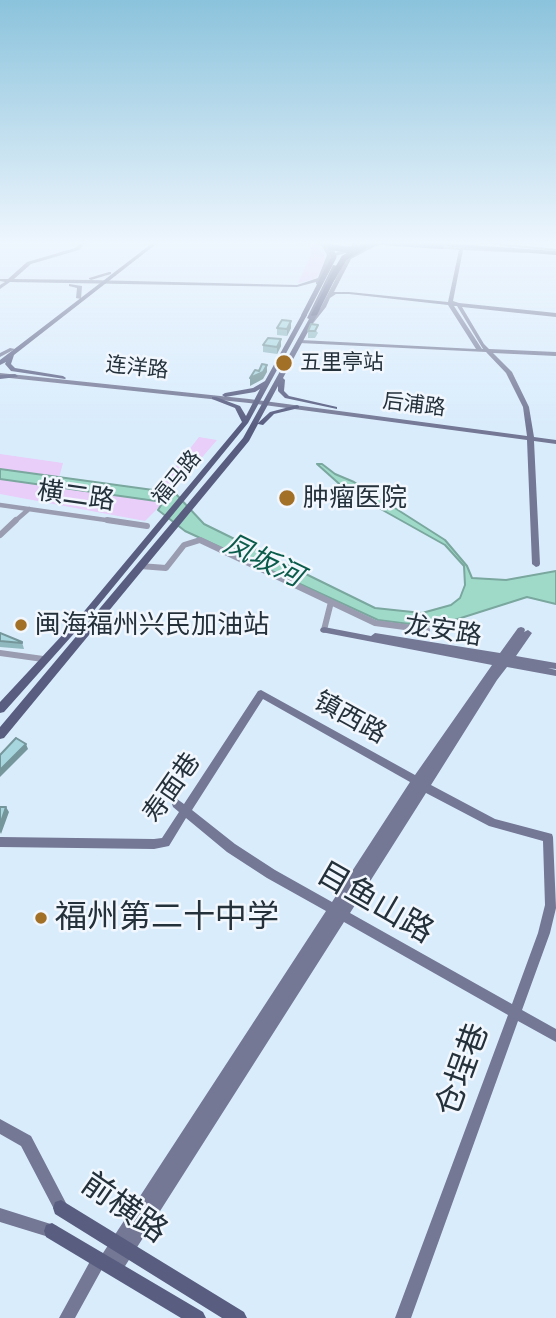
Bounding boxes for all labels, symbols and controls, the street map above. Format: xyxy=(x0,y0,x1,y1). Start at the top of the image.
place label: 五里亭站 xyxy=(300,350,384,376)
street label: 连洋路 xyxy=(104,352,170,384)
marker: 五里亭站 xyxy=(274,353,294,373)
street label: 后浦路 xyxy=(381,389,447,421)
street label: 福马路 xyxy=(147,446,207,510)
street label: 横二路 xyxy=(35,475,117,517)
place label: 肿瘤医院 xyxy=(303,482,407,514)
marker: 肿瘤医院 xyxy=(277,488,297,508)
water label: 凤坂河 xyxy=(218,527,308,595)
place label: 闽海福州兴民加油站 xyxy=(35,609,269,641)
street label: 龙安路 xyxy=(402,609,484,653)
marker: 闽海福州兴民加油站 xyxy=(13,617,29,633)
street label: 镇西路 xyxy=(308,685,392,751)
street label: 寿面巷 xyxy=(137,747,207,829)
street label: 目鱼山路 xyxy=(310,854,440,952)
place label: 福州第二十中学 xyxy=(55,899,279,937)
marker: 福州第二十中学 xyxy=(33,910,49,926)
street label: 仓埕巷 xyxy=(429,1018,497,1122)
street label: 前横路 xyxy=(74,1165,174,1251)

